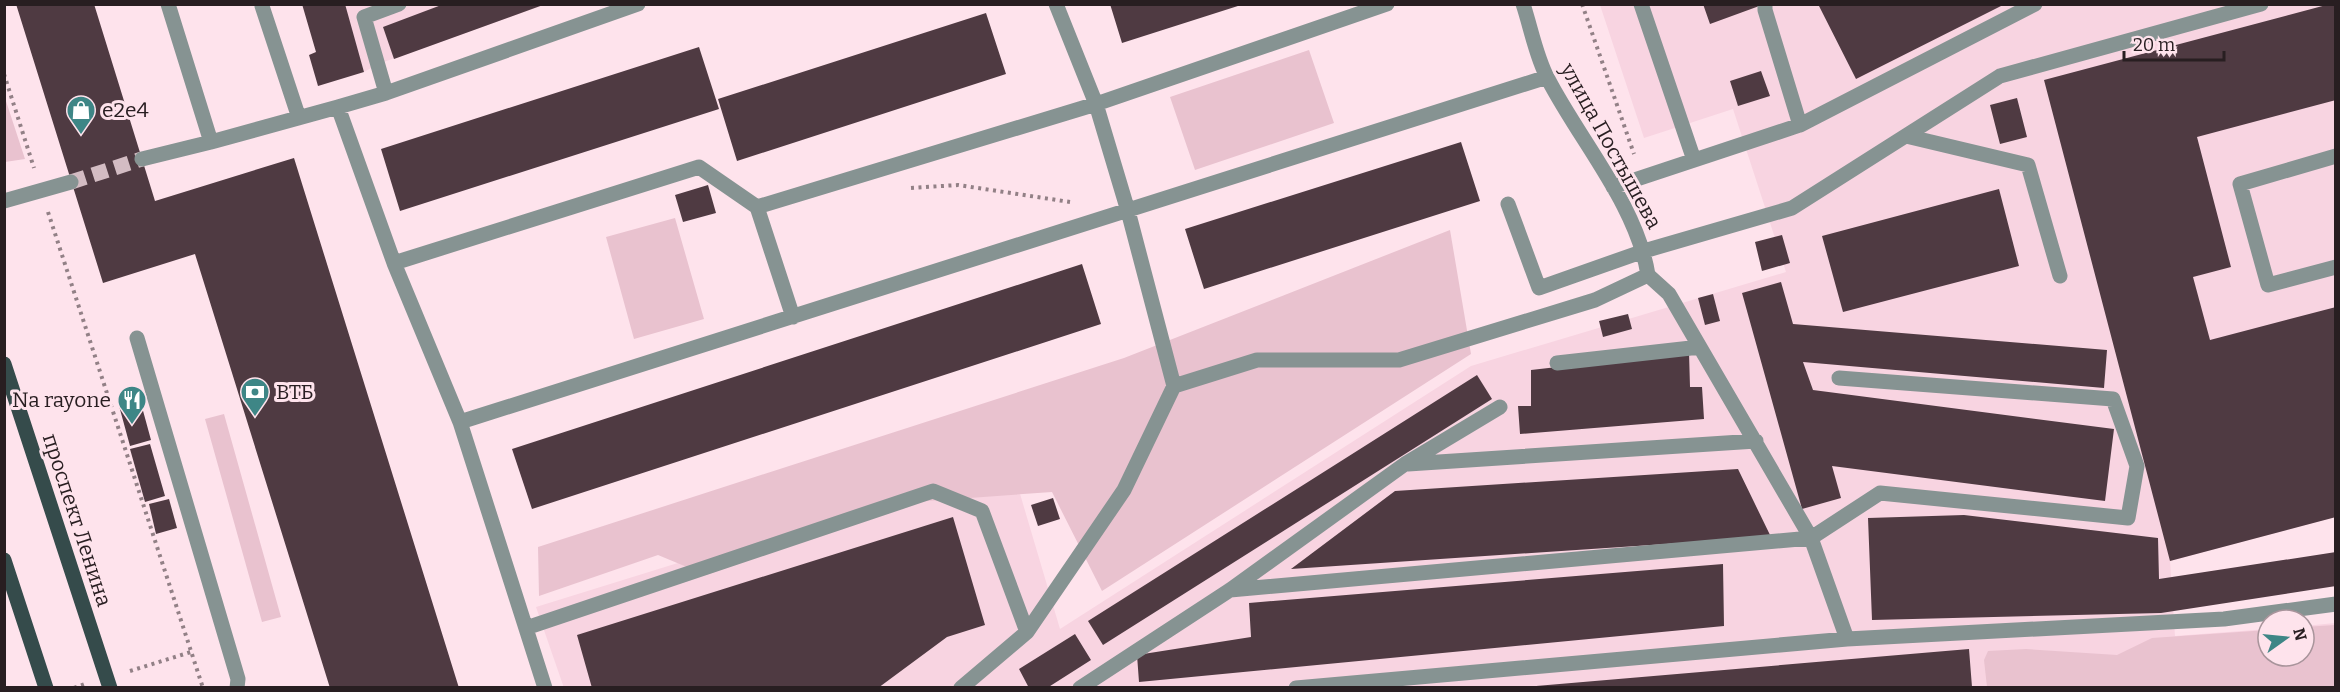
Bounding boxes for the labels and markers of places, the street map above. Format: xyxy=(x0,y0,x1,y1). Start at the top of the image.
shop icon: е2е4 xyxy=(65,94,97,136)
place label: е2е4 xyxy=(102,97,149,123)
bank icon: ВТБ xyxy=(239,376,271,418)
place label: ВТБ xyxy=(276,379,314,405)
restaurant icon: Na rayone xyxy=(116,384,148,426)
place label: Na rayone xyxy=(12,387,111,413)

